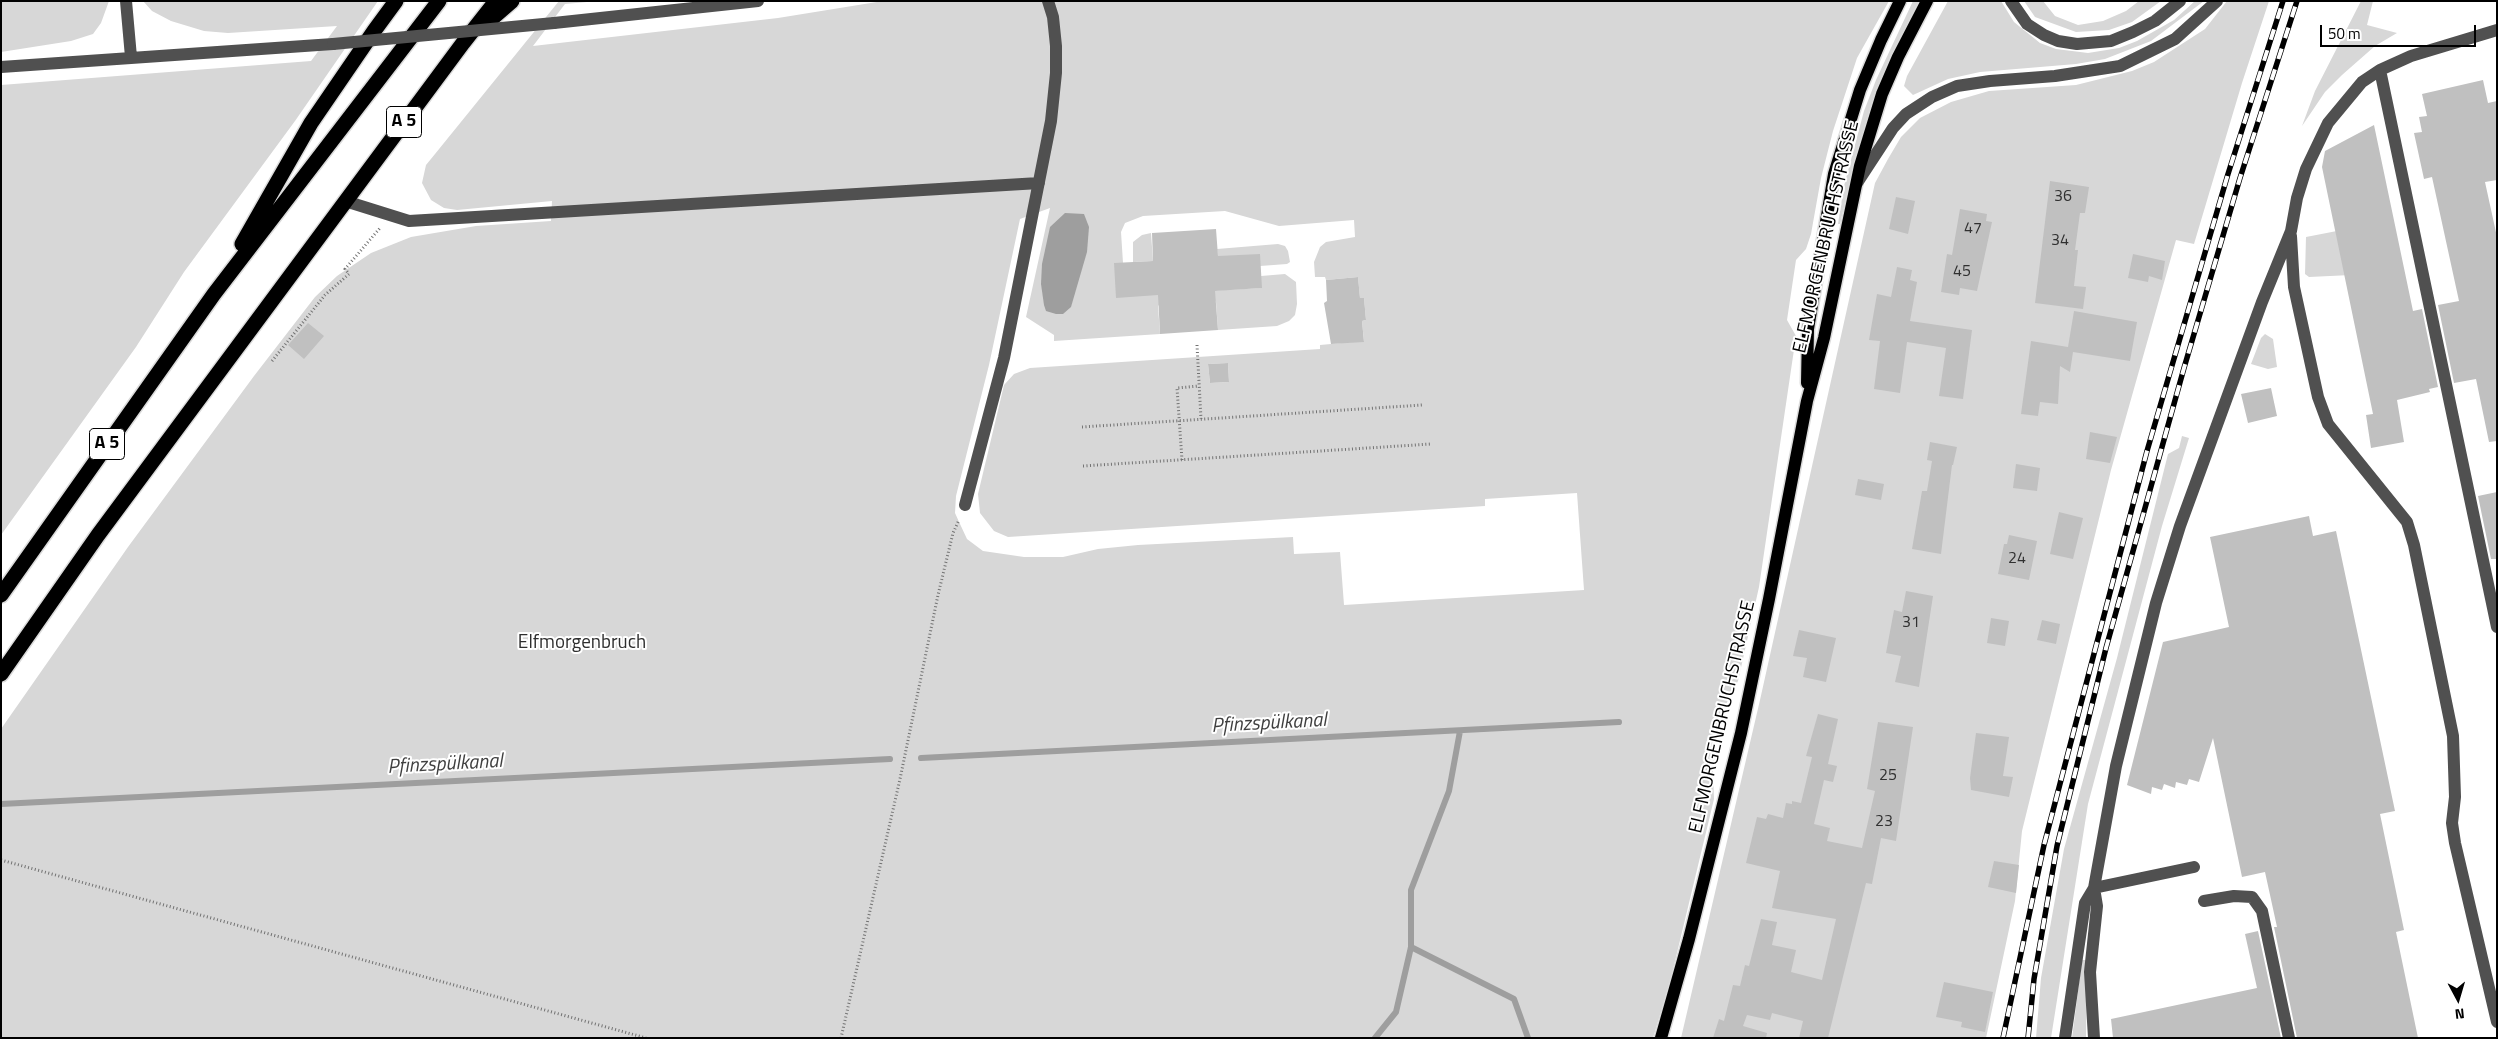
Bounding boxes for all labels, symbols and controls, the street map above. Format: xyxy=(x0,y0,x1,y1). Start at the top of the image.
scale bar xyxy=(2323,15,2479,47)
text: 50 m xyxy=(2328,22,2361,45)
road number: A 5 xyxy=(386,106,422,138)
street label: ELFMORGENBRUCHSTRASSE xyxy=(1789,119,1865,355)
house number: 36 xyxy=(2054,187,2072,207)
house number: 47 xyxy=(1964,219,1982,239)
house number: 34 xyxy=(2051,231,2069,251)
house number: 45 xyxy=(1953,262,1971,282)
road number: A 5 xyxy=(90,428,124,459)
house number: 24 xyxy=(2008,549,2026,569)
street label: ELFMORGENBRUCHSTRASSE xyxy=(1685,599,1761,835)
house number: 31 xyxy=(1902,613,1920,633)
park label: Elfmorgenbruch xyxy=(518,632,646,654)
water label: Pfinzspülkanal xyxy=(1211,709,1327,739)
water label: Pfinzspülkanal xyxy=(387,750,503,780)
house number: 25 xyxy=(1879,766,1897,786)
house number: 23 xyxy=(1875,812,1893,832)
north arrow xyxy=(2433,974,2483,1024)
text: N xyxy=(2454,1003,2466,1025)

